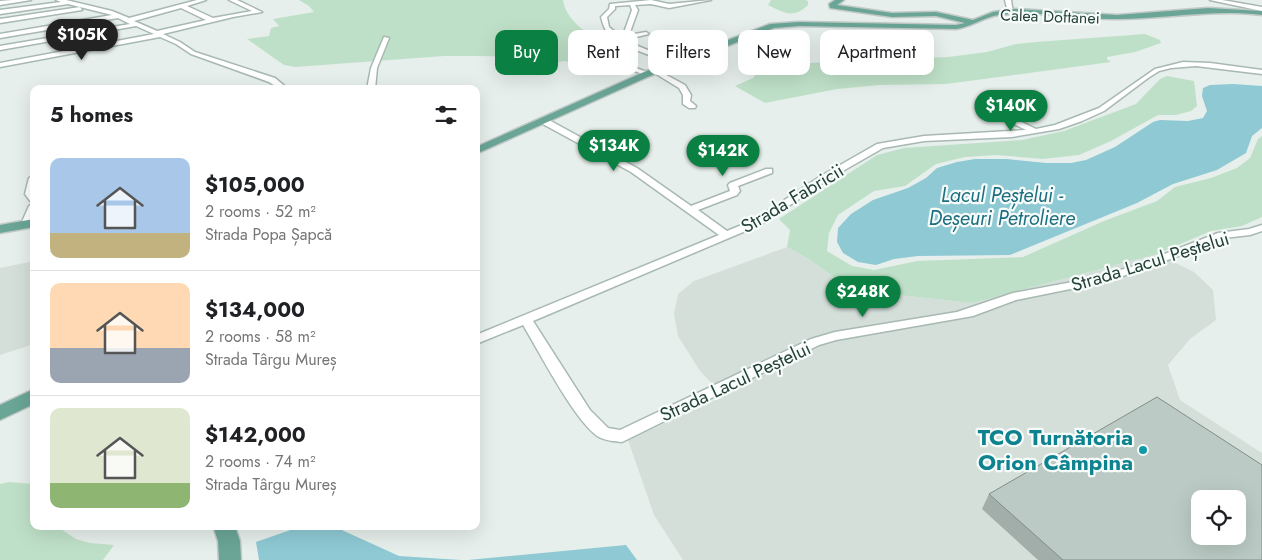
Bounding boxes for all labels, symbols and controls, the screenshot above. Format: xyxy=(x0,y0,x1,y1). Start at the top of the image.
street label: Calea Doftanei xyxy=(1000,3,1100,30)
pin: $105K xyxy=(47,18,117,61)
text: $105K xyxy=(57,23,107,46)
chip: Buy xyxy=(495,30,558,75)
chip: Rent xyxy=(568,30,638,75)
chip: Filters xyxy=(648,30,728,75)
chip: New xyxy=(738,30,810,75)
chip: Apartment xyxy=(820,30,934,75)
pin: $140K xyxy=(976,90,1046,132)
text: $140K xyxy=(985,94,1037,117)
text: 5 homes xyxy=(50,100,133,130)
icon: filters xyxy=(432,101,460,129)
pin: $134K xyxy=(579,130,649,172)
text: $134K xyxy=(589,134,639,157)
pin: $142K xyxy=(688,134,758,177)
text: $142K xyxy=(698,139,748,162)
street label: Strada Fabricii xyxy=(736,157,849,240)
text: $105,000 xyxy=(205,170,305,200)
icon: home xyxy=(90,178,150,238)
water label: Lacul Peștelui - Deșeuri Petroliere xyxy=(929,181,1075,233)
text: 2 rooms · 52 m² xyxy=(205,200,316,223)
text: Strada Popa Șapcă xyxy=(205,223,332,246)
street label: Strada Lacul Peștelui xyxy=(1068,225,1233,298)
pin: $248K xyxy=(828,276,898,318)
text: $248K xyxy=(837,280,889,303)
text: $134,000 xyxy=(205,295,305,325)
icon: home xyxy=(90,303,150,363)
text: 2 rooms · 58 m² xyxy=(205,325,316,348)
street label: Strada Lacul Peștelui xyxy=(655,335,815,428)
text: Strada Târgu Mureș xyxy=(205,348,336,371)
text: $142,000 xyxy=(205,420,306,450)
place label: TCO Turnătoria Orion Câmpina xyxy=(978,421,1133,478)
icon: home xyxy=(90,428,150,488)
marker: TCO Turnătoria Orion Câmpina xyxy=(1137,444,1149,456)
text: 2 rooms · 74 m² xyxy=(205,450,316,473)
text: Strada Târgu Mureș xyxy=(205,473,336,496)
map controls xyxy=(1191,490,1246,545)
button: locate xyxy=(1191,490,1246,545)

